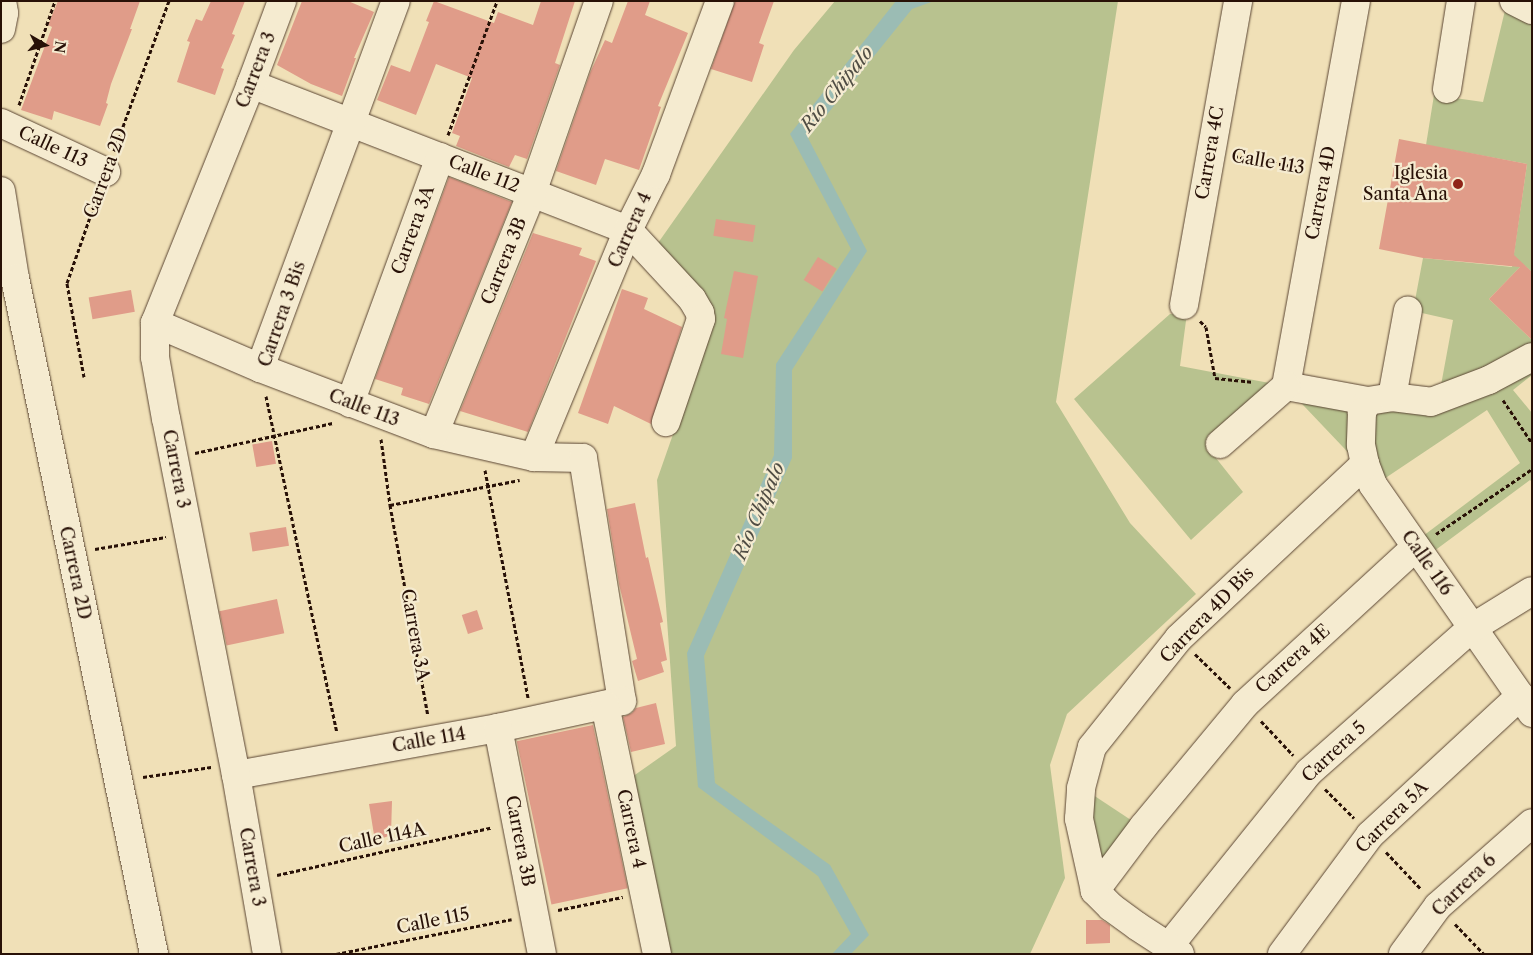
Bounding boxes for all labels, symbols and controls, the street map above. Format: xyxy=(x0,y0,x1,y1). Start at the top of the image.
north arrow xyxy=(20,20,70,70)
street label: Carrera 3 xyxy=(232,29,280,111)
text: N xyxy=(50,40,70,54)
water label: Río Chipalo xyxy=(796,42,878,136)
street label: Carrera 4C xyxy=(1191,105,1229,201)
street label: Calle 113 xyxy=(15,122,91,172)
street label: Carrera 2D xyxy=(80,125,132,221)
street label: Carrera 4D xyxy=(1301,144,1341,242)
street label: Calle 113 xyxy=(1230,145,1306,179)
street label: Calle 112 xyxy=(445,151,523,197)
place label: Iglesia Santa Ana xyxy=(1362,163,1448,205)
marker: Iglesia Santa Ana xyxy=(1452,178,1464,190)
street label: Carrera 3A xyxy=(387,182,439,278)
street label: Carrera 4 xyxy=(604,189,656,271)
street label: Carrera 3B xyxy=(477,214,531,308)
street label: Carrera 3 Bis xyxy=(254,258,310,370)
street label: Calle 113 xyxy=(326,385,402,431)
street label: Carrera 3 xyxy=(158,428,194,510)
water label: Río Chipalo xyxy=(728,459,790,563)
street label: Carrera 2D xyxy=(55,524,95,622)
street label: Calle 116 xyxy=(1397,526,1457,600)
street label: Carrera 4D Bis xyxy=(1156,562,1258,668)
street label: Carrera 3A xyxy=(396,587,434,683)
street label: Carrera 4E xyxy=(1251,620,1335,698)
street label: Carrera 5 xyxy=(1297,717,1371,787)
street label: Calle 114 xyxy=(390,723,468,757)
street label: Carrera 5A xyxy=(1351,776,1433,858)
street label: Carrera 4 xyxy=(612,787,650,871)
street label: Carrera 3B xyxy=(501,793,539,889)
street label: Calle 114A xyxy=(337,818,427,858)
street label: Carrera 3 xyxy=(234,826,270,908)
street label: Carrera 6 xyxy=(1427,849,1501,921)
street label: Calle 115 xyxy=(395,903,471,939)

